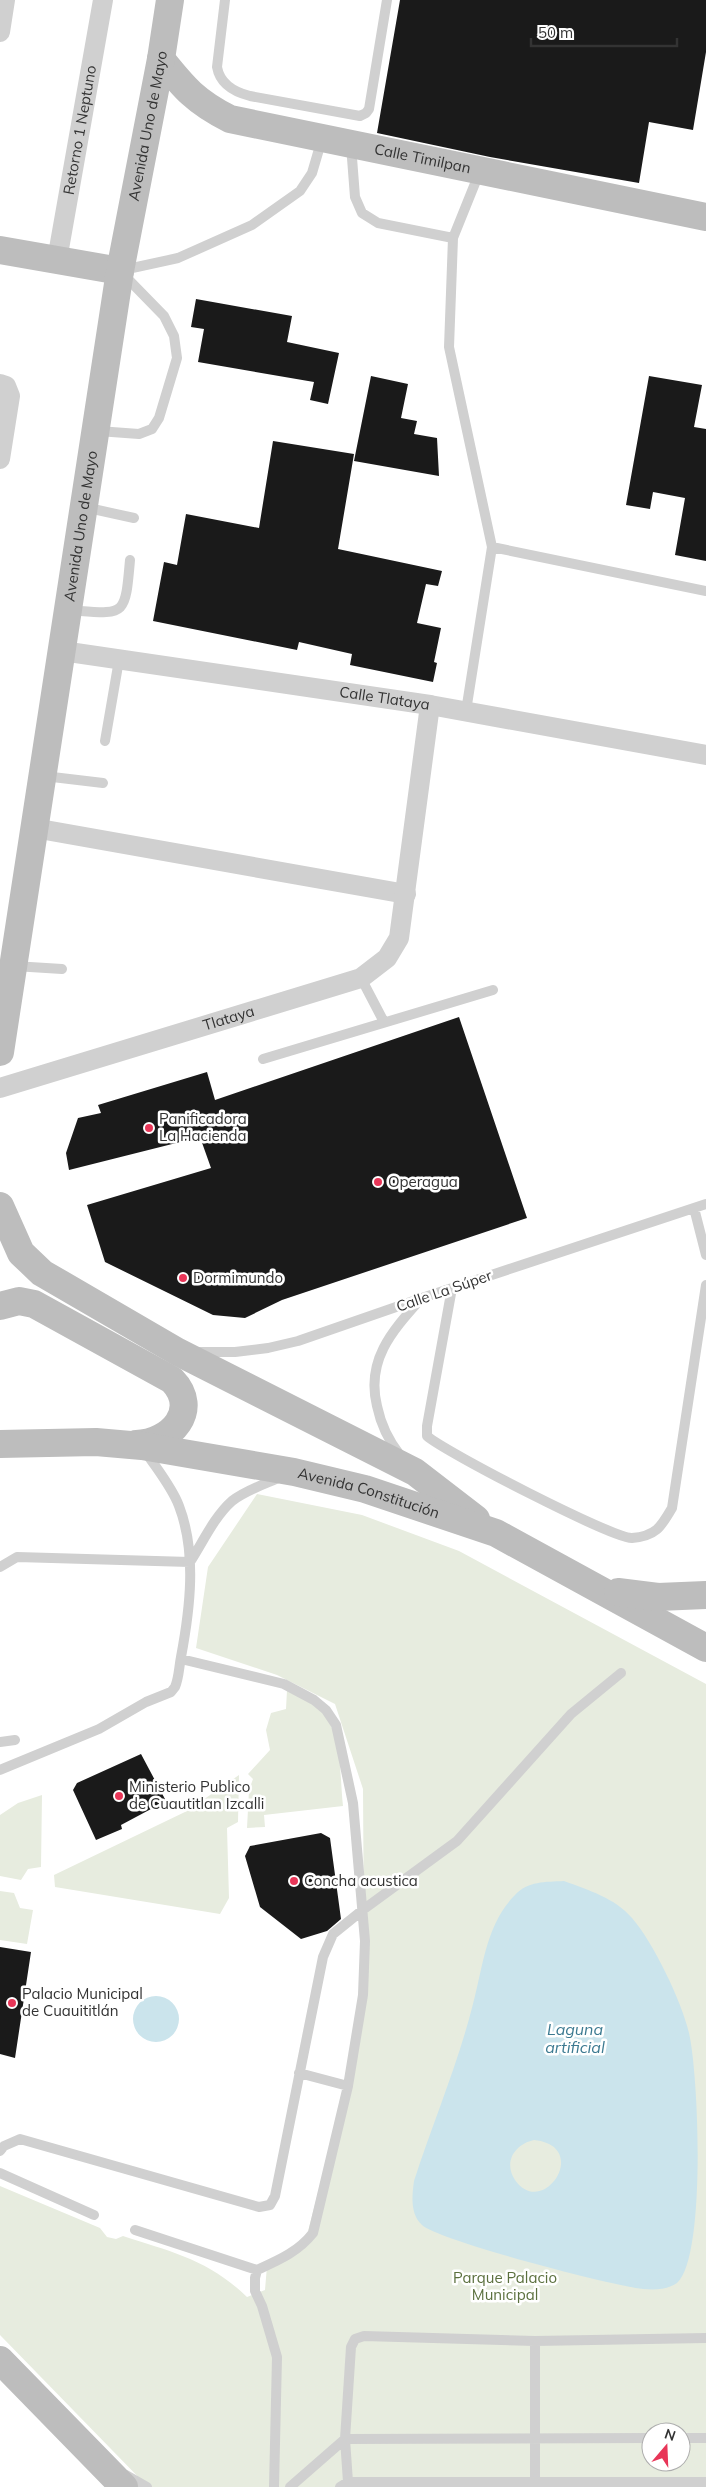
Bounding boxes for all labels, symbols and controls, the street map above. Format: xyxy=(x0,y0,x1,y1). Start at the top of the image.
scale bar xyxy=(531,15,677,47)
text: 50 m xyxy=(538,23,573,42)
street label: Avenida Uno de Mayo xyxy=(124,49,171,202)
street label: Retorno 1 Neptuno xyxy=(59,64,100,196)
street label: Calle Timilpan xyxy=(373,139,473,177)
street label: Avenida Uno de Mayo xyxy=(59,449,101,603)
street label: Calle Tlataya xyxy=(338,682,431,714)
street label: Tlataya xyxy=(200,1001,256,1035)
place label: Panificadora La Hacienda xyxy=(159,1109,247,1145)
marker: Panificadora La Hacienda xyxy=(143,1122,155,1134)
place label: Operagua xyxy=(388,1172,458,1191)
marker: Operagua xyxy=(372,1176,384,1188)
street label: Calle La Súper xyxy=(393,1265,495,1316)
place label: Dormimundo xyxy=(193,1268,283,1287)
marker: Dormimundo xyxy=(177,1272,189,1284)
street label: Avenida Constitución xyxy=(296,1463,442,1522)
place label: Ministerio Publico de Cuautitlan Izcalli xyxy=(129,1777,264,1813)
marker: Ministerio Publico de Cuautitlan Izcalli xyxy=(113,1790,125,1802)
place label: Concha acustica xyxy=(304,1871,418,1890)
marker: Concha acustica xyxy=(288,1875,300,1887)
place label: Palacio Municipal de Cuauititlán xyxy=(22,1984,143,2020)
marker: Palacio Municipal de Cuauititlán xyxy=(6,1997,18,2009)
water label: Laguna artificial xyxy=(545,2019,605,2057)
park label: Parque Palacio Municipal xyxy=(453,2268,557,2304)
north arrow xyxy=(641,2422,691,2472)
text: N xyxy=(662,2424,678,2445)

